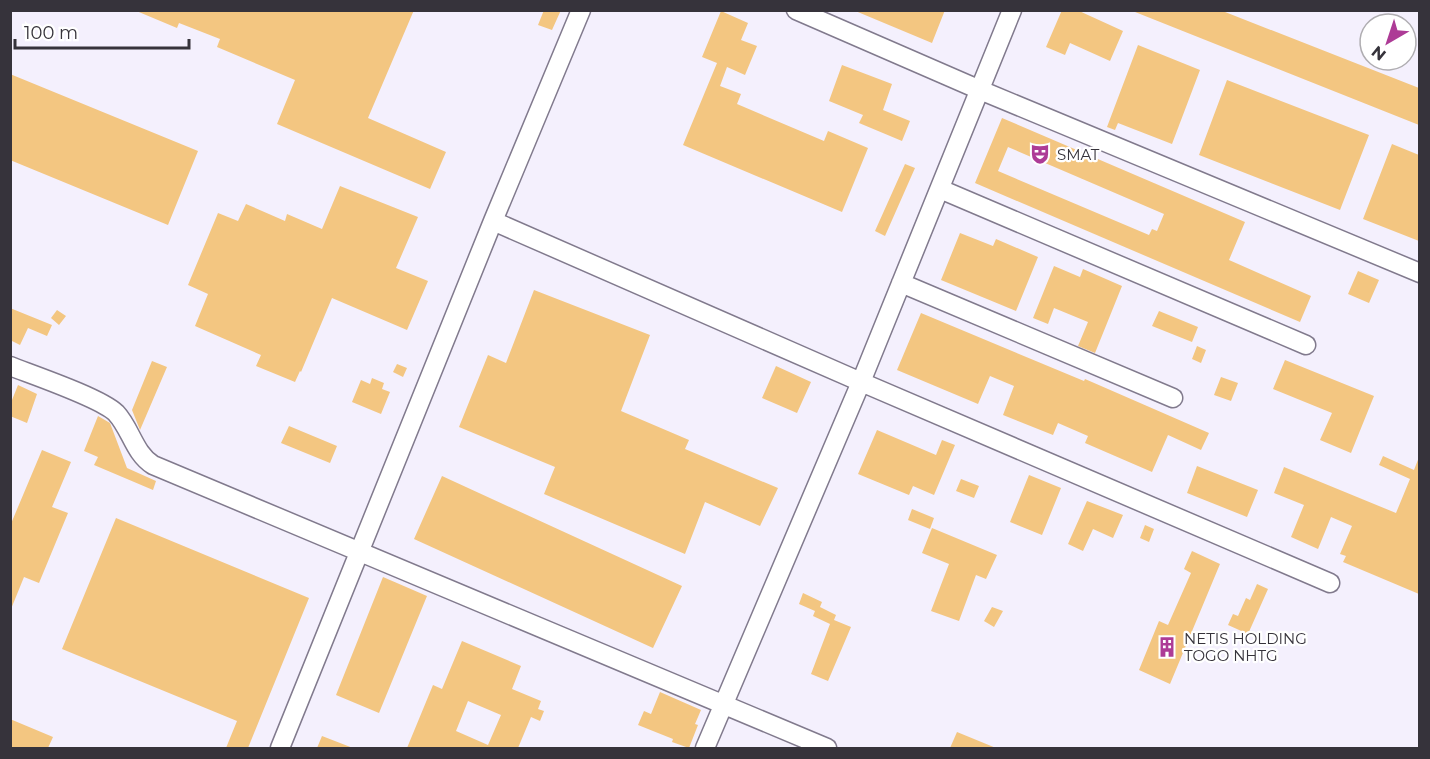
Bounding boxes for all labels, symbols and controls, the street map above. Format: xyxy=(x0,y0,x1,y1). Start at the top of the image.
scale bar xyxy=(15,12,189,50)
north arrow xyxy=(1358,12,1418,72)
text: 100 m xyxy=(24,22,78,44)
text: N xyxy=(1368,42,1390,65)
theatre icon: SMAT xyxy=(1028,142,1052,166)
place label: SMAT xyxy=(1057,145,1100,164)
place label: NETIS HOLDING TOGO NHTG xyxy=(1184,629,1307,665)
building icon: NETIS HOLDING TOGO NHTG xyxy=(1155,635,1179,659)

